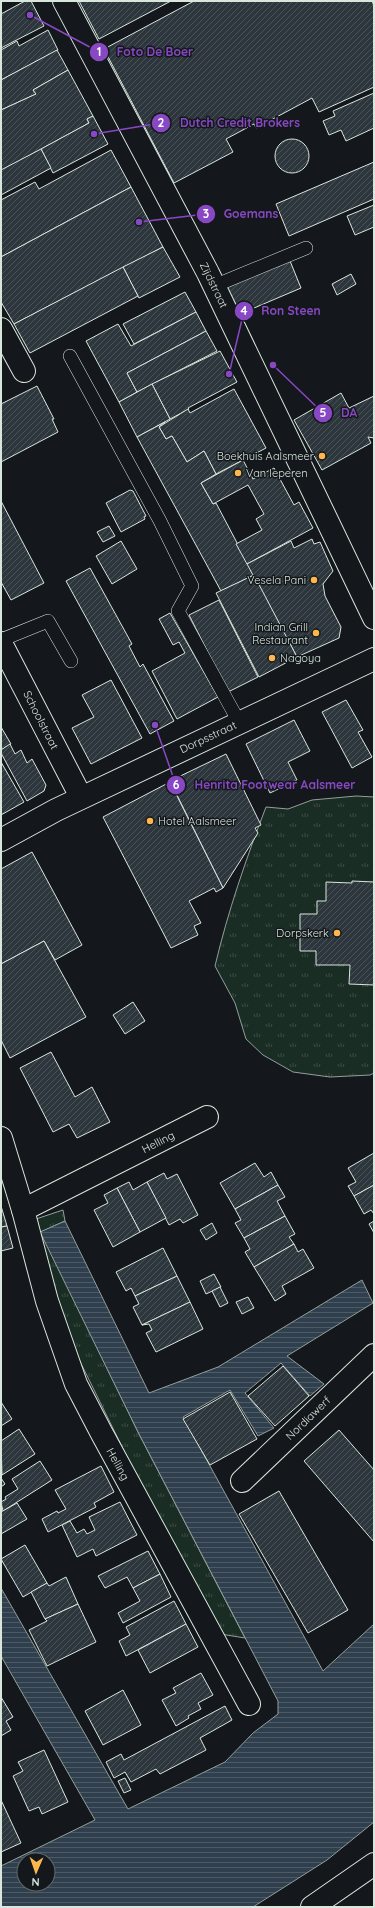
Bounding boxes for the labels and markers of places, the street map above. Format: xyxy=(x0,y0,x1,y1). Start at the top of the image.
callout: Foto De Boer xyxy=(89,40,202,64)
callout: Dutch Credit Brokers xyxy=(151,111,308,135)
callout: Goemans xyxy=(196,202,286,226)
callout: Ron Steen xyxy=(234,299,329,323)
callout: DA xyxy=(313,401,365,425)
place label: Boekhuis Aalsmeer xyxy=(217,449,315,463)
marker: Boekhuis Aalsmeer xyxy=(317,451,327,461)
place label: Van Ieperen xyxy=(246,466,308,480)
marker: Van Ieperen xyxy=(233,468,243,478)
place label: Vesela Pani xyxy=(247,573,306,587)
marker: Vesela Pani xyxy=(309,575,319,585)
place label: Indian Grill Restaurant xyxy=(252,620,308,647)
marker: Indian Grill Restaurant xyxy=(311,628,321,638)
place label: Nagoya xyxy=(280,651,321,665)
marker: Nagoya xyxy=(267,653,277,663)
callout: Henrita Footwear Aalsmeer xyxy=(166,773,363,797)
place label: Hotel Aalsmeer xyxy=(158,814,237,828)
marker: Hotel Aalsmeer xyxy=(145,816,155,826)
place label: Dorpskerk xyxy=(276,926,329,940)
marker: Dorpskerk xyxy=(332,928,342,938)

